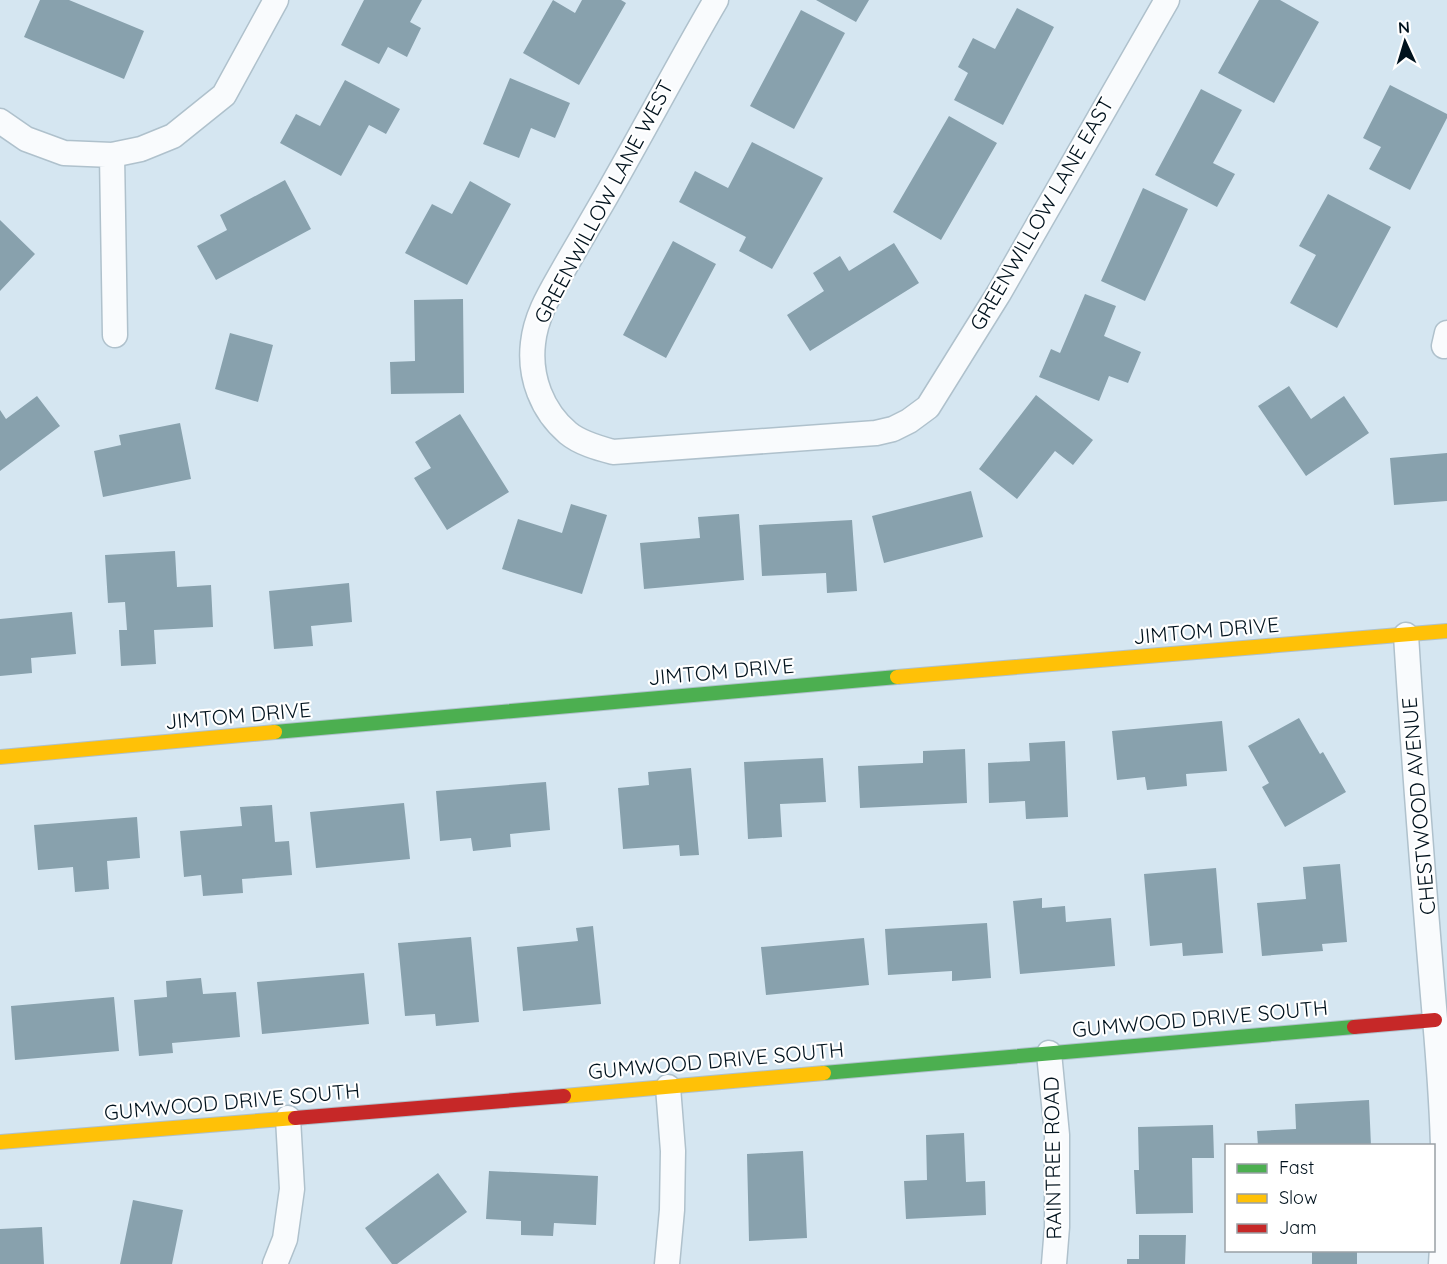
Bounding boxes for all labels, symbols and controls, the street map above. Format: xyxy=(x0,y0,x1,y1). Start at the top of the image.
north arrow xyxy=(1375,12,1435,72)
text: N xyxy=(1397,17,1411,37)
street label: GREENWILLOW LANE WEST xyxy=(528,75,678,328)
street label: GREENWILLOW LANE EAST xyxy=(964,92,1119,335)
street label: JIMTOM DRIVE xyxy=(1132,611,1280,649)
street label: JIMTOM DRIVE xyxy=(647,652,795,690)
street label: JIMTOM DRIVE xyxy=(164,696,312,734)
street label: CHESTWOOD AVENUE xyxy=(1396,696,1440,916)
street label: GUMWOOD DRIVE SOUTH xyxy=(1071,994,1329,1042)
street label: GUMWOOD DRIVE SOUTH xyxy=(587,1036,845,1084)
street label: RAINTREE ROAD xyxy=(1038,1076,1066,1240)
street label: GUMWOOD DRIVE SOUTH xyxy=(103,1077,361,1125)
legend xyxy=(1225,1144,1435,1252)
text: Fast xyxy=(1279,1156,1314,1179)
text: Slow xyxy=(1279,1186,1317,1209)
text: Jam xyxy=(1279,1216,1317,1239)

